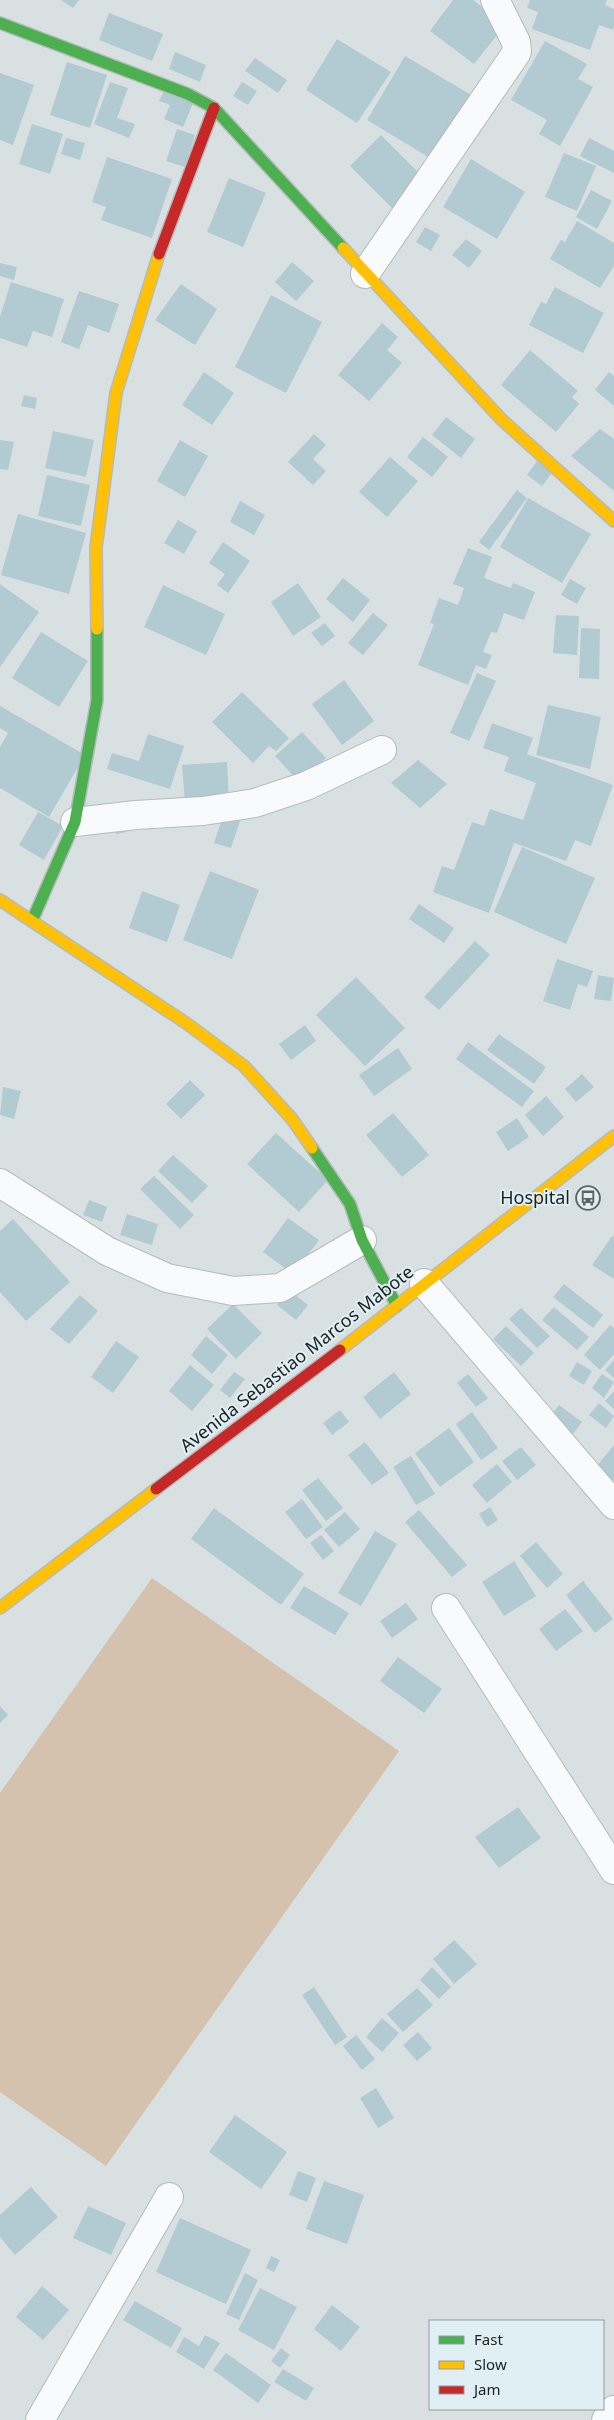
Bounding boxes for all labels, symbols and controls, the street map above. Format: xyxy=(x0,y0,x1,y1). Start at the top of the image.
place label: Hospital xyxy=(500,1185,570,1209)
bus stop icon: Hospital xyxy=(575,1185,601,1211)
street label: Avenida Sebastiao Marcos Mabote xyxy=(175,1259,418,1457)
legend xyxy=(429,2320,604,2410)
text: Fast xyxy=(474,2329,503,2349)
text: Slow xyxy=(474,2354,507,2374)
text: Jam xyxy=(472,2379,501,2399)

